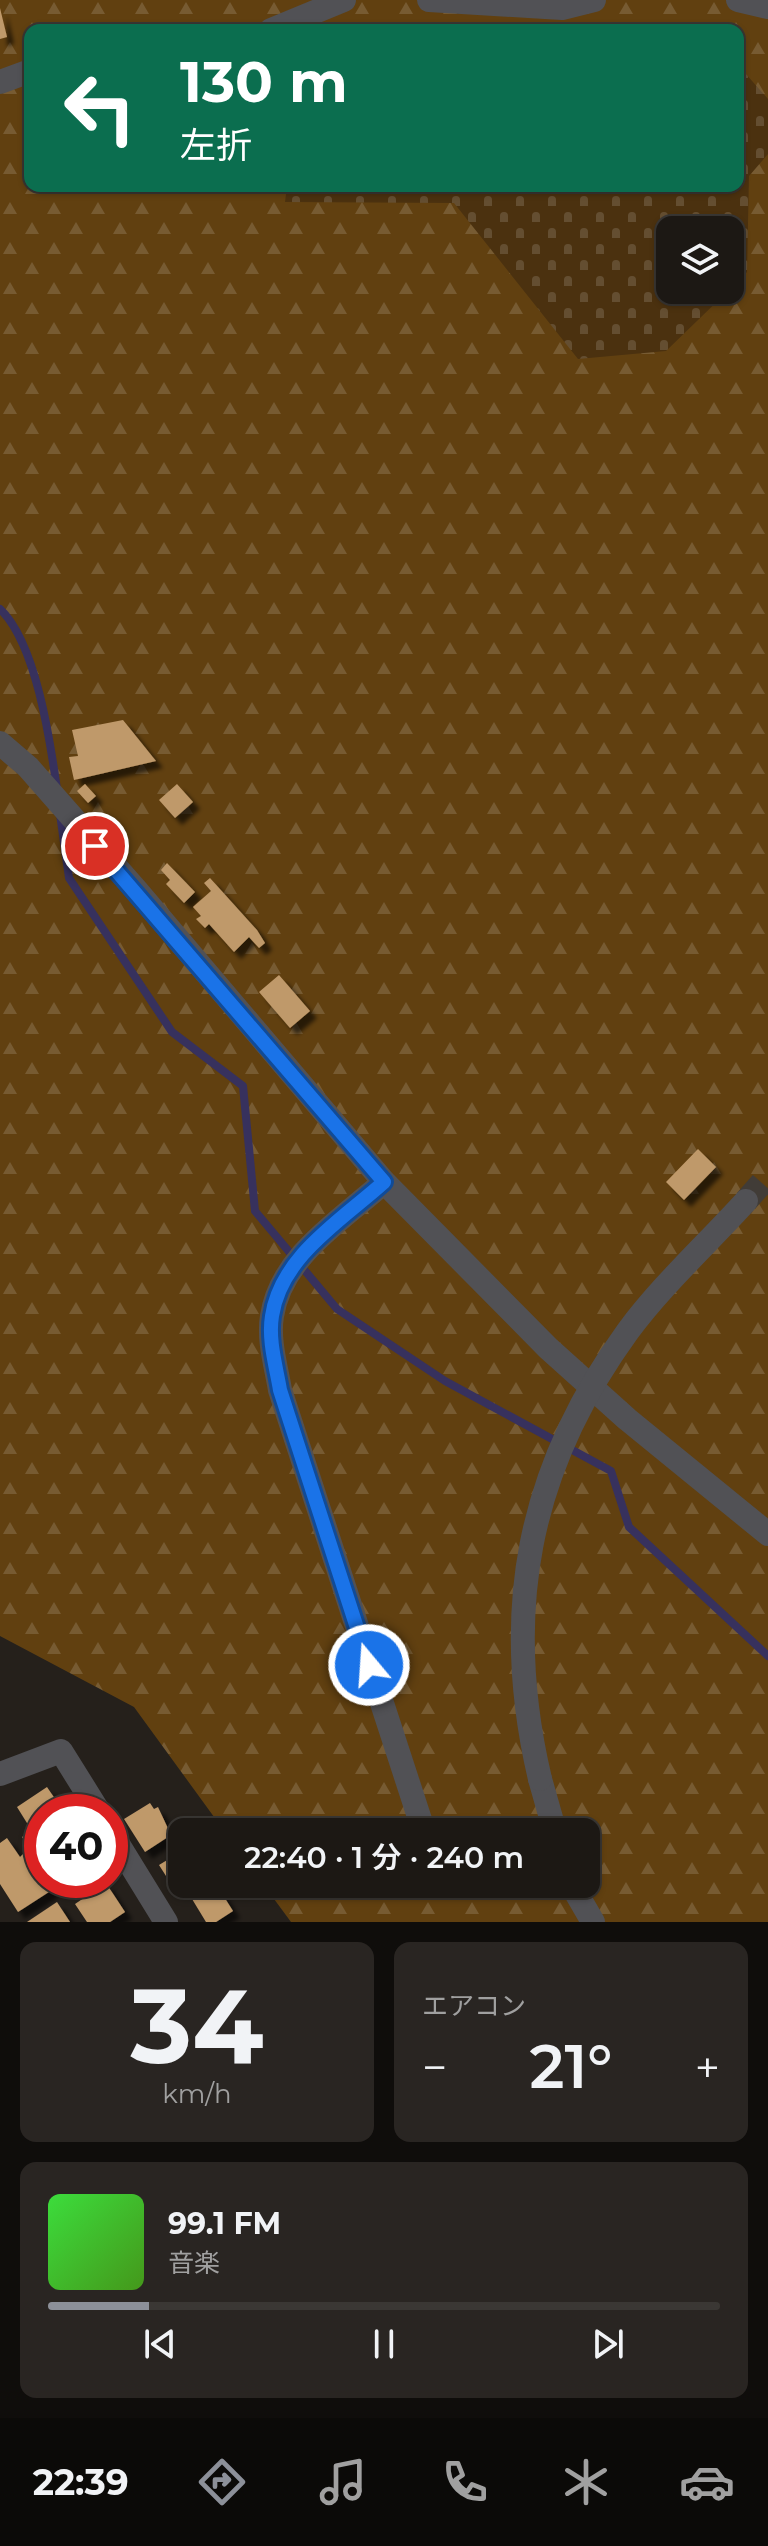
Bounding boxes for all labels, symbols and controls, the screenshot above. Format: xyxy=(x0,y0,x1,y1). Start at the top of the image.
text: 130 m xyxy=(180,48,348,116)
icon: left xyxy=(48,56,152,160)
text: 左折 xyxy=(180,123,252,167)
map controls xyxy=(656,216,744,304)
button: layers xyxy=(656,216,744,304)
pin xyxy=(61,812,129,880)
icon: arrive xyxy=(73,824,117,868)
position arrow xyxy=(327,1623,411,1707)
speed limit sign: 40 xyxy=(24,1794,128,1898)
text: 22:40 · 1 分 · 240 m xyxy=(244,1839,524,1876)
text: 34 xyxy=(130,1962,264,2089)
text: エアコン xyxy=(422,1990,526,2022)
text: 21° xyxy=(530,2030,612,2103)
text: − xyxy=(422,2040,447,2094)
text: + xyxy=(695,2040,720,2094)
text: km/h xyxy=(162,2078,232,2110)
text: 99.1 FM xyxy=(168,2205,281,2242)
text: 音楽 xyxy=(168,2247,220,2279)
icon: previous xyxy=(138,2322,182,2366)
icon: pause xyxy=(362,2322,406,2366)
icon: next xyxy=(586,2322,630,2366)
icon: directions xyxy=(194,2454,250,2510)
icon: music xyxy=(315,2454,371,2510)
icon: phone xyxy=(437,2454,493,2510)
icon: climate xyxy=(558,2454,614,2510)
icon: car xyxy=(679,2454,735,2510)
text: 22:39 xyxy=(33,2460,129,2504)

